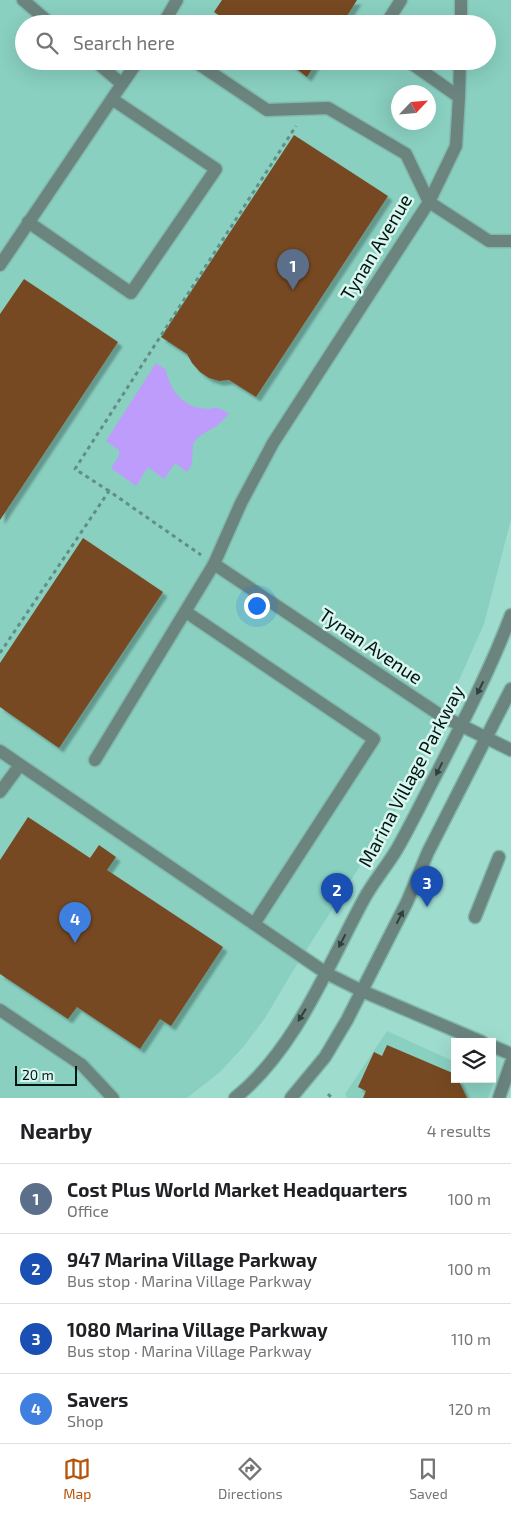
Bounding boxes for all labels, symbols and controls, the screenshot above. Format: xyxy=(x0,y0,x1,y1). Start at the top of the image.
search box xyxy=(15,15,496,70)
icon: search xyxy=(33,29,61,57)
text: Search here xyxy=(73,31,175,54)
north arrow xyxy=(391,85,436,130)
street label: Tynan Avenue xyxy=(335,190,416,304)
pin: 1 xyxy=(277,249,309,290)
your location xyxy=(244,593,270,619)
street label: Tynan Avenue xyxy=(315,603,427,689)
street label: Marina Village Parkway xyxy=(353,681,468,871)
one-way arrow xyxy=(476,681,484,695)
one-way arrow xyxy=(435,761,443,776)
pin: 3 xyxy=(411,866,443,907)
pin: 2 xyxy=(321,873,353,914)
pin: 4 xyxy=(59,902,91,943)
one-way arrow xyxy=(396,909,404,924)
one-way arrow xyxy=(338,934,347,948)
one-way arrow xyxy=(298,1009,307,1022)
map controls xyxy=(451,1038,496,1083)
button: layers xyxy=(451,1038,496,1083)
scale bar xyxy=(15,1063,78,1086)
text: 20 m xyxy=(22,1066,54,1083)
text: Nearby xyxy=(20,1118,92,1143)
text: 4 results xyxy=(427,1121,491,1140)
text: Cost Plus World Market Headquarters xyxy=(67,1178,407,1201)
text: 1 xyxy=(33,1189,39,1208)
text: 100 m xyxy=(448,1189,491,1208)
text: Office xyxy=(67,1201,109,1220)
text: 947 Marina Village Parkway xyxy=(67,1248,317,1271)
text: 2 xyxy=(31,1259,41,1278)
text: 100 m xyxy=(448,1259,491,1278)
text: Bus stop · Marina Village Parkway xyxy=(67,1271,312,1290)
text: 1080 Marina Village Parkway xyxy=(67,1318,328,1341)
text: 3 xyxy=(31,1329,41,1348)
text: 110 m xyxy=(451,1329,491,1348)
text: Bus stop · Marina Village Parkway xyxy=(67,1341,312,1360)
text: Savers xyxy=(67,1388,128,1411)
text: 4 xyxy=(31,1399,41,1418)
text: 120 m xyxy=(448,1399,491,1418)
text: Shop xyxy=(67,1411,104,1430)
tab: Map xyxy=(63,1455,91,1502)
tab: Directions xyxy=(218,1455,283,1502)
tab: Saved xyxy=(409,1455,448,1502)

